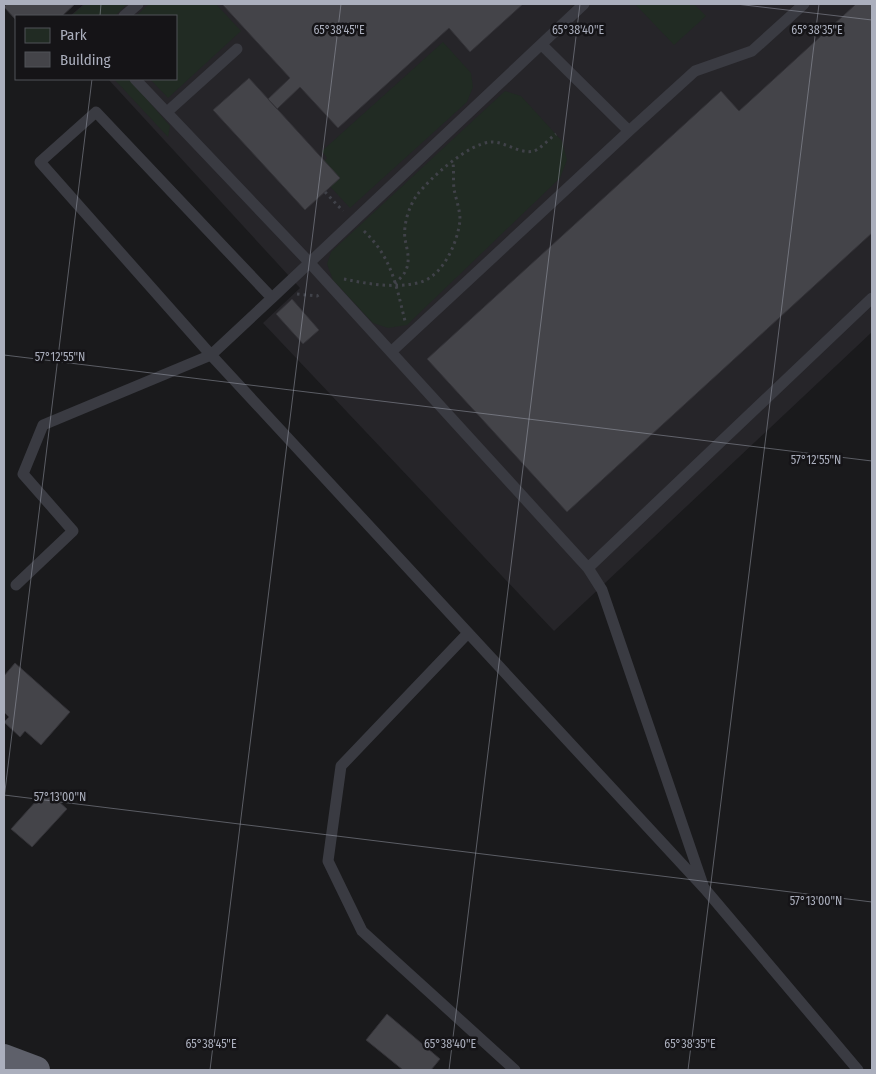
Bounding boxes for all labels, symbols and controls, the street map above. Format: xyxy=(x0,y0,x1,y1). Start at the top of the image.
legend xyxy=(15,15,178,80)
text: 65°38'45"E xyxy=(313,23,365,37)
text: 65°38'40"E xyxy=(552,23,604,37)
text: 65°38'35"E xyxy=(791,23,843,37)
text: Park xyxy=(60,26,87,44)
text: Building xyxy=(60,51,111,69)
text: 57°12'55"N xyxy=(35,350,85,364)
text: 57°12'55"N xyxy=(791,453,841,467)
text: 57°13'00"N xyxy=(34,790,86,804)
text: 57°13'00"N xyxy=(790,894,842,908)
text: 65°38'45"E xyxy=(185,1037,237,1051)
text: 65°38'40"E xyxy=(424,1037,476,1051)
text: 65°38'35"E xyxy=(664,1037,716,1051)

